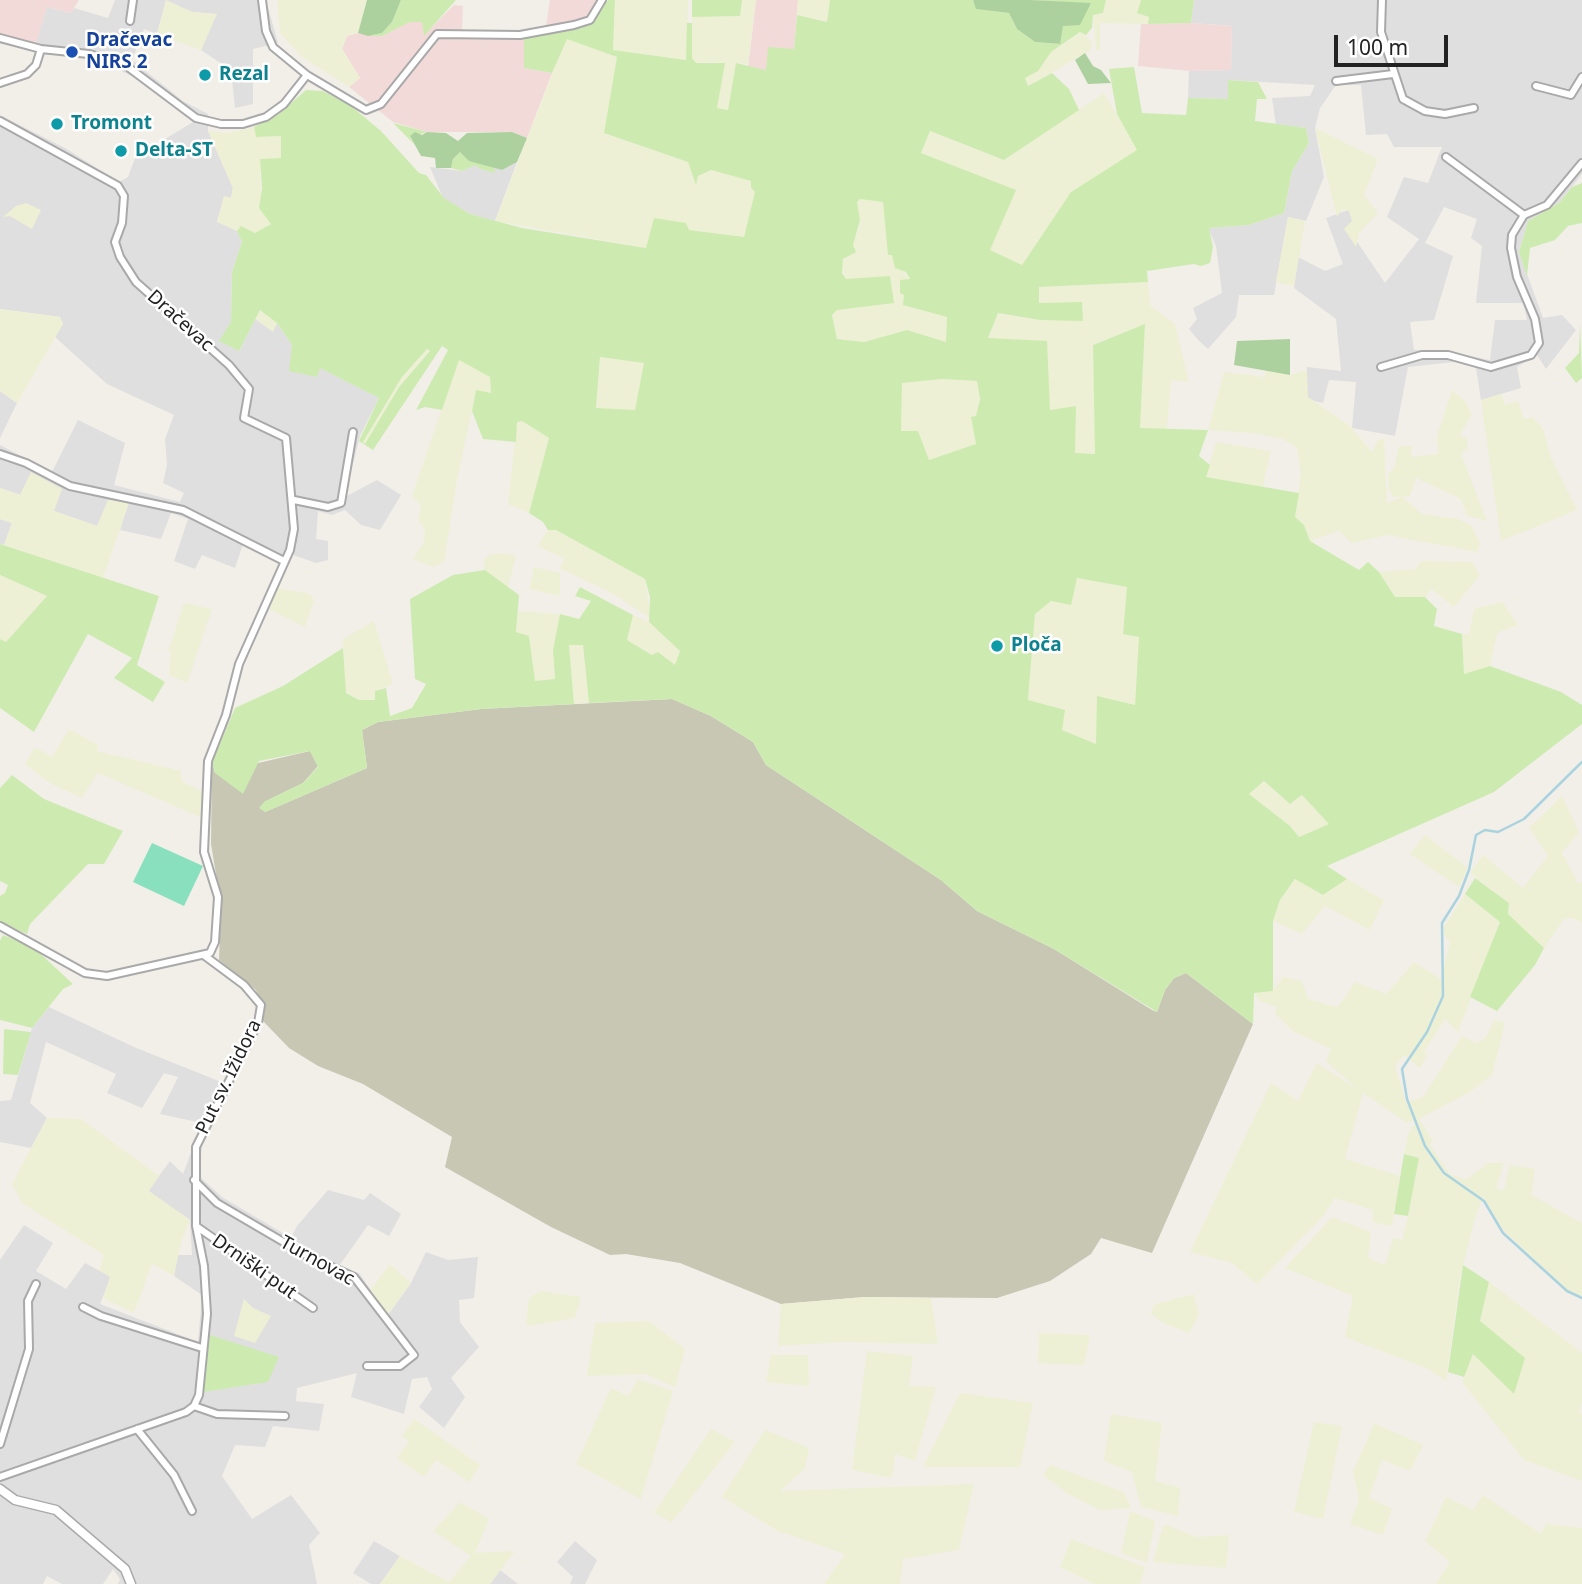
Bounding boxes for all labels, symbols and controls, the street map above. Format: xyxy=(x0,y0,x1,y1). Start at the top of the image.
scale bar xyxy=(1337,21,1451,65)
place label: Dračevac NIRS 2 xyxy=(86,30,172,74)
text: 100 m xyxy=(1347,33,1408,61)
marker: Dračevac NIRS 2 xyxy=(64,44,80,60)
place label: Rezal xyxy=(219,64,269,86)
marker: Rezal xyxy=(197,67,213,83)
place label: Tromont xyxy=(71,113,152,135)
marker: Tromont xyxy=(49,116,65,132)
place label: Delta-ST xyxy=(135,140,213,162)
marker: Delta-ST xyxy=(113,143,129,159)
street label: Dračevac xyxy=(142,285,218,357)
place label: Ploča xyxy=(1011,635,1062,657)
marker: Ploča xyxy=(989,638,1005,654)
street label: Put sv. Ižidora xyxy=(191,1016,267,1138)
street label: Drniški put xyxy=(207,1230,301,1304)
street label: Turnovac xyxy=(276,1231,358,1291)

